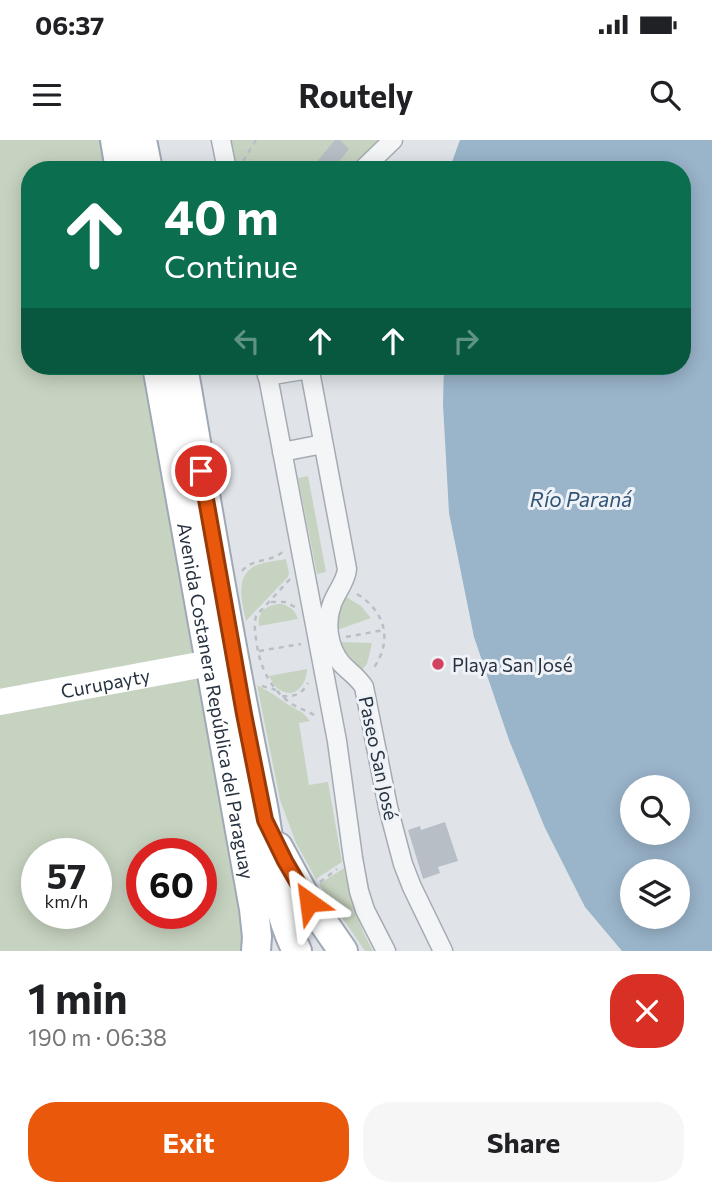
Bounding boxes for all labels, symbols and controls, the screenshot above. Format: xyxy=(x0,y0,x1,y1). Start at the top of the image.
text: 06:37 xyxy=(35,9,104,40)
text: Routely xyxy=(299,75,413,115)
icon: menu xyxy=(28,76,66,114)
icon: search xyxy=(646,76,684,114)
text: 40 m xyxy=(164,185,279,245)
icon: ahead xyxy=(49,189,140,280)
text: Continue xyxy=(164,245,298,285)
icon: left xyxy=(228,322,266,360)
icon: ahead xyxy=(301,322,339,360)
icon: ahead xyxy=(374,322,412,360)
icon: right xyxy=(447,322,485,360)
pin xyxy=(171,441,231,501)
icon: arrive xyxy=(182,452,220,490)
water label: Río Paraná xyxy=(530,486,633,511)
street label: Avenida Costanera República del Paraguay xyxy=(174,521,260,881)
place label: Playa San José xyxy=(452,653,573,676)
marker: Playa San José xyxy=(430,656,446,672)
street label: Curupayty xyxy=(59,663,152,702)
street label: Paseo San José xyxy=(355,694,403,822)
map controls xyxy=(620,775,690,929)
button: search xyxy=(620,775,690,845)
speed limit sign: 60 xyxy=(126,838,217,929)
text: 57 xyxy=(47,853,86,896)
button: layers xyxy=(620,859,690,929)
position arrow xyxy=(272,865,346,939)
text: km/h xyxy=(45,890,88,912)
text: 1 min xyxy=(28,971,128,1023)
button: close xyxy=(610,974,684,1048)
text: 190 m · 06:38 xyxy=(28,1023,167,1051)
button: Exit xyxy=(28,1102,349,1182)
button: Share xyxy=(363,1102,684,1182)

